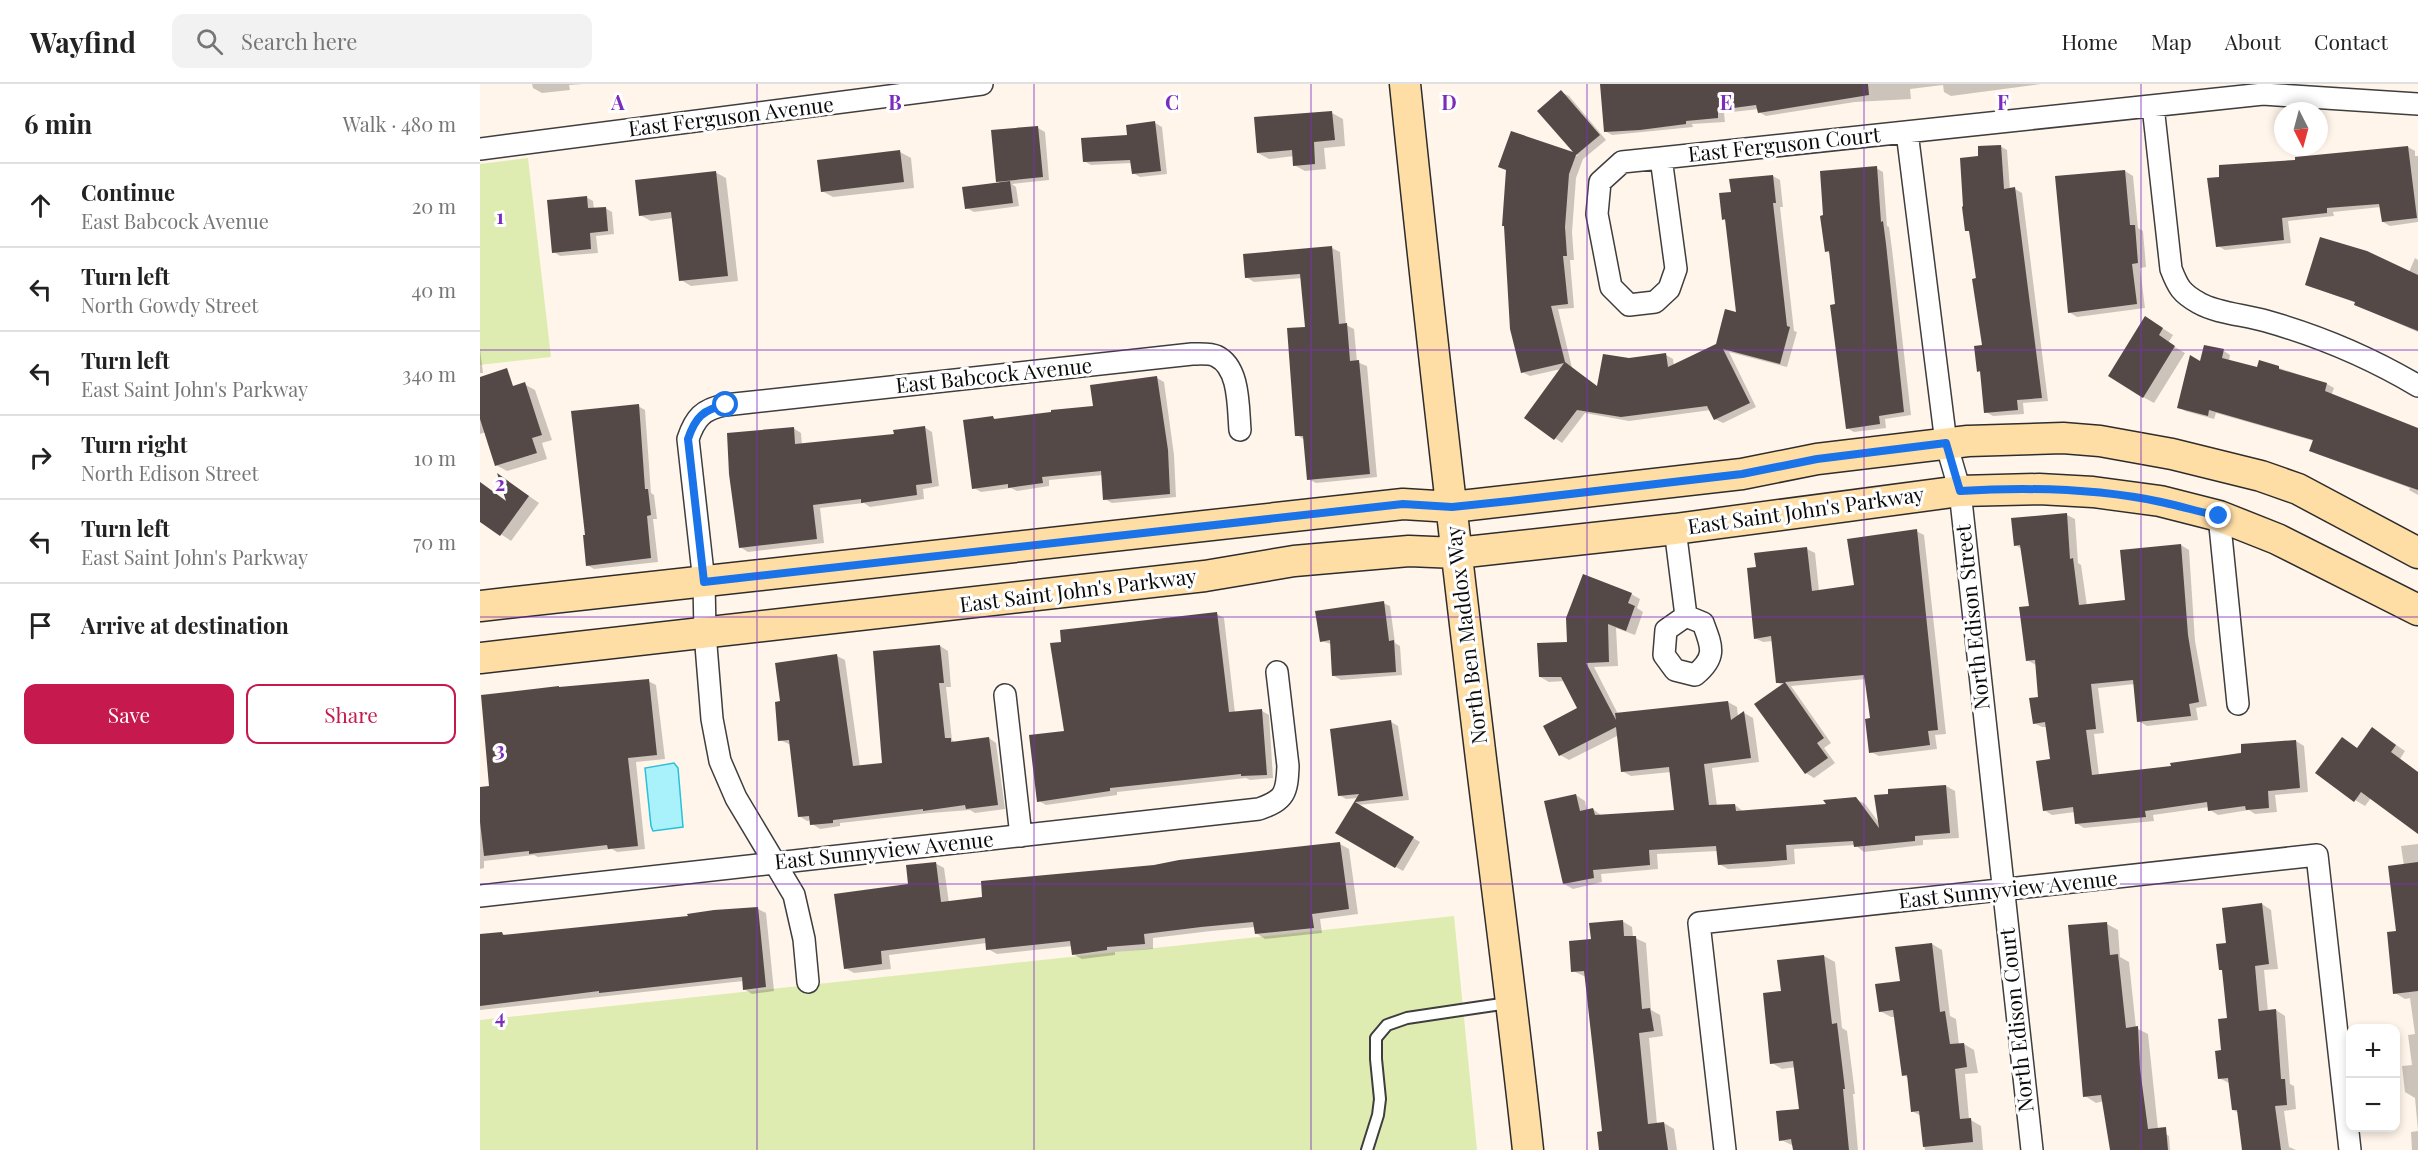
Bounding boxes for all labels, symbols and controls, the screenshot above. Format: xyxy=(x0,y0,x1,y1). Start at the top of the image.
search box xyxy=(172,14,592,68)
text: Wayfind xyxy=(30,23,136,60)
icon: search xyxy=(193,25,226,58)
text: Search here xyxy=(241,26,357,56)
text: Home xyxy=(2062,27,2118,55)
text: Map xyxy=(2151,27,2192,55)
text: About xyxy=(2225,27,2281,55)
text: Contact xyxy=(2314,27,2388,55)
text: A xyxy=(610,88,625,115)
text: B xyxy=(888,88,902,115)
text: C xyxy=(1165,88,1179,115)
text: D xyxy=(1441,88,1457,115)
text: E xyxy=(1720,88,1732,115)
text: F xyxy=(1997,88,2009,115)
street label: East Ferguson Avenue xyxy=(626,89,835,142)
north arrow xyxy=(2274,102,2328,156)
text: 6 min xyxy=(24,106,92,141)
text: Walk · 480 m xyxy=(343,110,456,137)
street label: East Ferguson Court xyxy=(1686,119,1882,167)
text: Continue xyxy=(81,177,175,207)
icon: ahead xyxy=(24,189,57,222)
text: 20 m xyxy=(412,192,456,219)
text: 1 xyxy=(496,202,504,229)
text: East Babcock Avenue xyxy=(81,207,269,234)
text: Turn left xyxy=(81,261,170,291)
icon: left xyxy=(24,273,57,306)
text: 40 m xyxy=(411,276,456,303)
text: North Gowdy Street xyxy=(81,291,258,318)
text: Turn left xyxy=(81,345,170,375)
street label: East Babcock Avenue xyxy=(894,350,1093,398)
icon: left xyxy=(24,357,57,390)
text: 340 m xyxy=(402,360,456,387)
text: East Saint John's Parkway xyxy=(81,375,308,402)
route start xyxy=(712,391,738,417)
text: Turn right xyxy=(81,429,187,459)
icon: right xyxy=(24,441,57,474)
text: 10 m xyxy=(414,444,456,471)
text: North Edison Street xyxy=(81,459,259,486)
text: 2 xyxy=(495,469,505,496)
street label: East Saint John's Parkway xyxy=(1686,478,1926,539)
route end xyxy=(2205,502,2231,528)
text: Turn left xyxy=(81,513,170,543)
street label: North Edison Street xyxy=(1947,522,1995,711)
street label: North Ben Maddox Way xyxy=(1438,524,1492,746)
icon: left xyxy=(24,525,57,558)
text: 70 m xyxy=(413,528,456,555)
text: East Saint John's Parkway xyxy=(81,543,308,570)
street label: East Saint John's Parkway xyxy=(958,561,1198,617)
icon: arrive xyxy=(24,609,57,642)
text: Arrive at destination xyxy=(81,610,289,640)
button: Save xyxy=(24,684,234,744)
button: Share xyxy=(246,684,456,744)
text: 3 xyxy=(495,735,505,762)
street label: East Sunnyview Avenue xyxy=(773,824,995,874)
street label: East Sunnyview Avenue xyxy=(1897,863,2119,913)
street label: North Edison Court xyxy=(1991,926,2039,1114)
text: 4 xyxy=(495,1002,505,1029)
map controls xyxy=(2346,1024,2400,1132)
button: + xyxy=(2346,1024,2400,1078)
button: − xyxy=(2346,1078,2400,1132)

